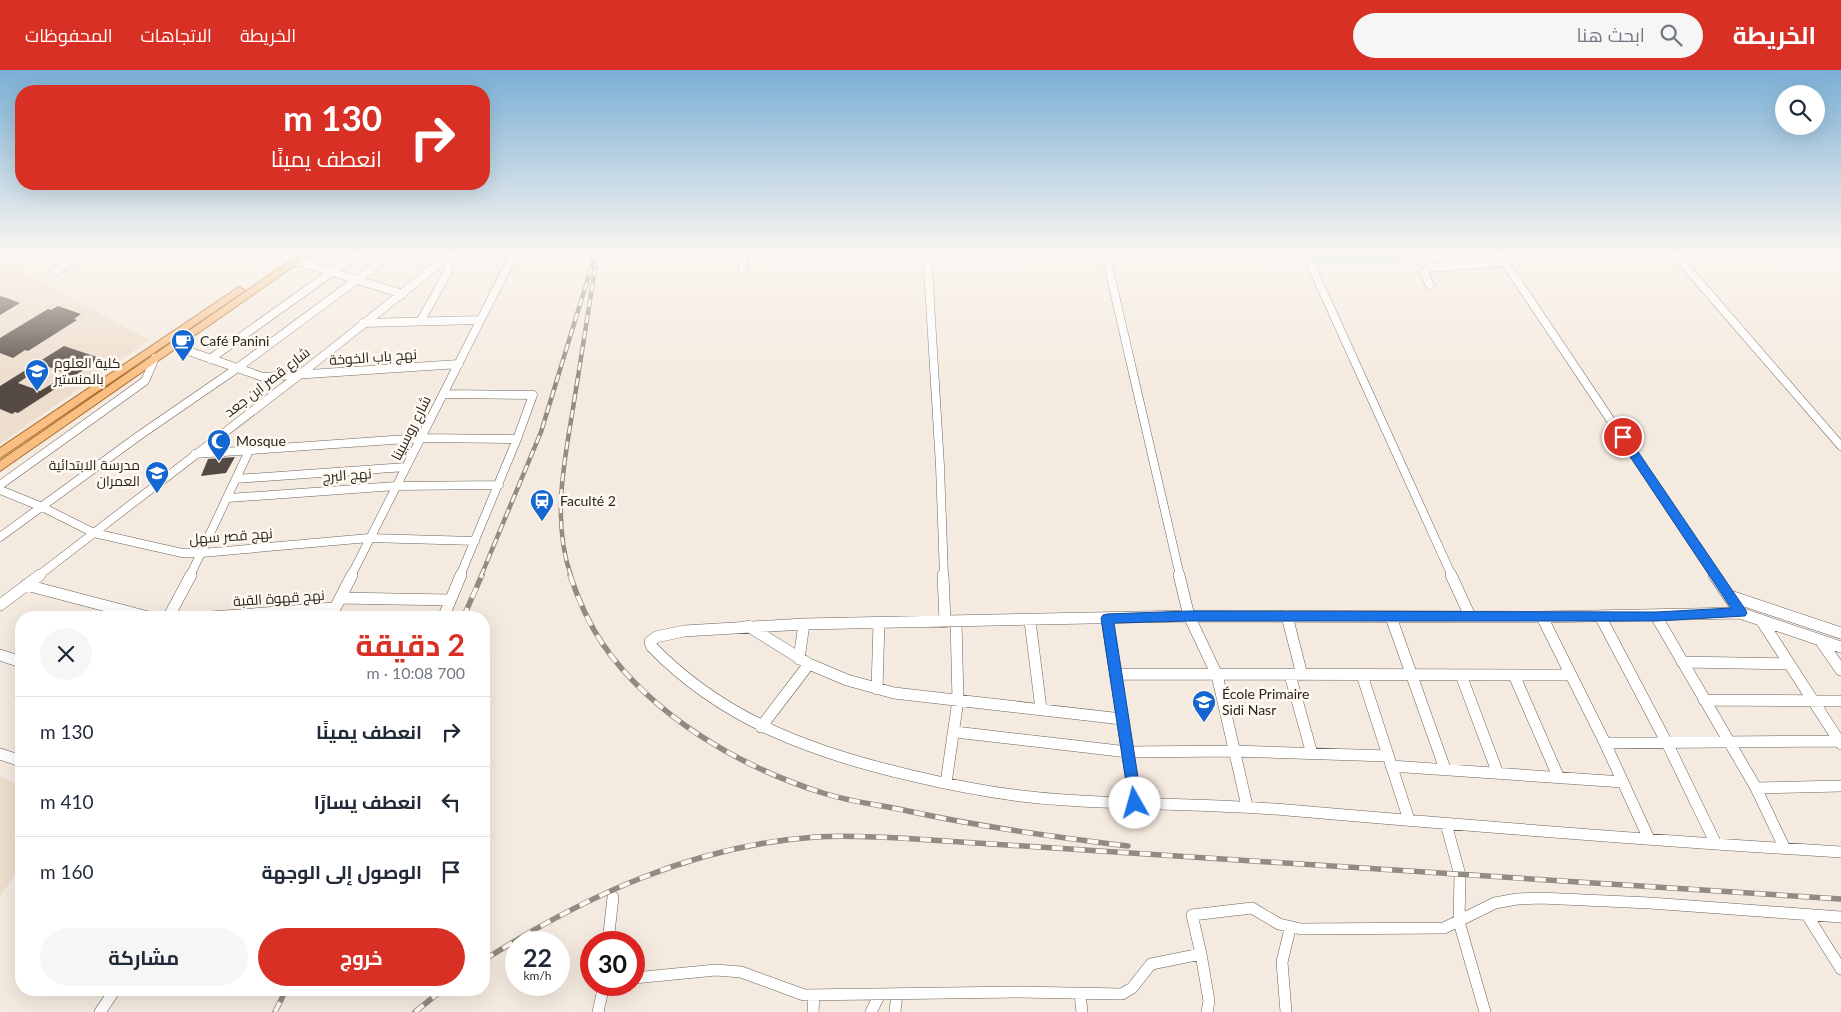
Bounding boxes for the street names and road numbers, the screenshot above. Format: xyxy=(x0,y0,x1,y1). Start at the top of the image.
street label: شارع قصر ابن جعد xyxy=(221,343,313,421)
street label: نهج باب الخوخة xyxy=(329,345,417,369)
street label: شارع روسبينا xyxy=(387,393,435,463)
street label: نهج البرج xyxy=(322,464,372,486)
street label: نهج قصر سهل xyxy=(189,524,273,548)
street label: نهج قهوة القبة xyxy=(233,586,325,610)

